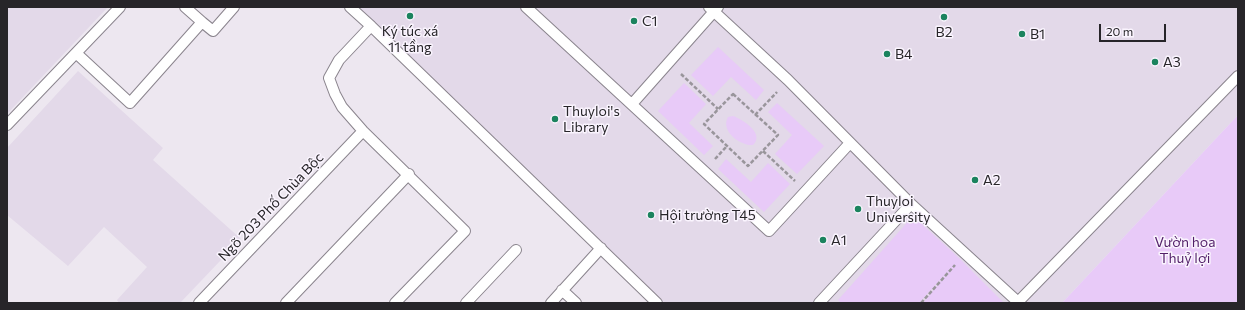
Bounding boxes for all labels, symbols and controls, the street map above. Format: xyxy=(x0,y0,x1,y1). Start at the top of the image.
marker: Ký túc xá 11 tầng xyxy=(405,11,415,21)
marker: B2 xyxy=(939,12,949,22)
place label: C1 xyxy=(642,13,658,29)
marker: C1 xyxy=(629,16,639,26)
scale bar xyxy=(1101,16,1168,42)
place label: Ký túc xá 11 tầng xyxy=(382,23,438,56)
place label: B2 xyxy=(936,24,952,40)
text: 20 m xyxy=(1106,24,1133,38)
place label: B1 xyxy=(1030,26,1045,42)
marker: B1 xyxy=(1017,29,1027,39)
place label: B4 xyxy=(895,46,912,62)
marker: B4 xyxy=(882,49,892,59)
place label: A3 xyxy=(1163,54,1181,70)
marker: A3 xyxy=(1150,57,1160,67)
place label: Thuyloi's Library xyxy=(563,103,620,136)
marker: Thuyloi's Library xyxy=(550,114,560,124)
street label: Ngõ 203 Phố Chùa Bộc xyxy=(215,149,327,265)
place label: A2 xyxy=(983,172,1000,188)
marker: A2 xyxy=(970,175,980,185)
place label: Thuyloi University xyxy=(866,193,930,226)
marker: Thuyloi University xyxy=(853,204,863,214)
place label: Hội trường T45 xyxy=(659,207,756,223)
marker: Hội trường T45 xyxy=(646,210,656,220)
place label: A1 xyxy=(831,232,847,248)
park label: Vườn hoa Thuỷ lợi xyxy=(1154,234,1216,266)
marker: A1 xyxy=(818,235,828,245)

